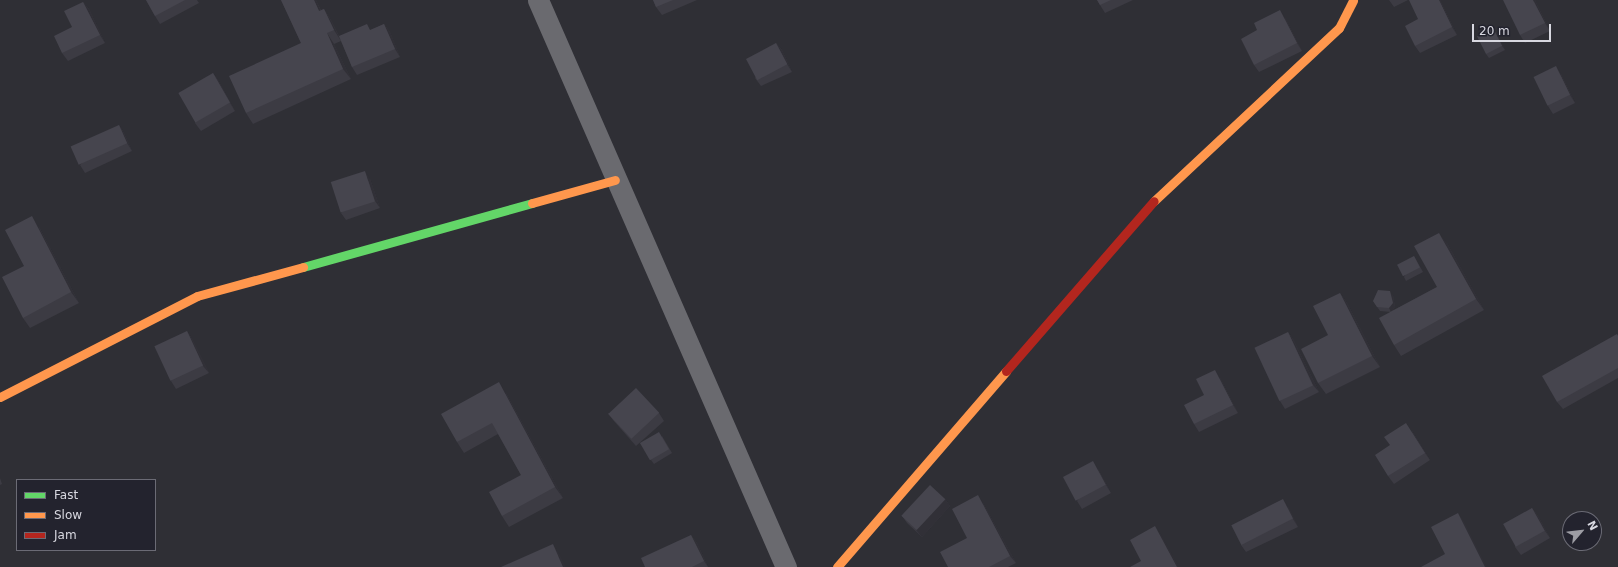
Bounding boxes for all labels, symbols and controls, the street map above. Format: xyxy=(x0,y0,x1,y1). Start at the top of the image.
scale bar xyxy=(1474,16,1553,42)
text: 20 m xyxy=(1479,24,1510,38)
legend xyxy=(16,479,156,551)
text: Fast xyxy=(54,488,78,502)
text: Slow xyxy=(54,508,82,522)
north arrow xyxy=(1562,511,1602,551)
text: N xyxy=(1584,518,1600,533)
text: Jam xyxy=(54,528,77,542)

